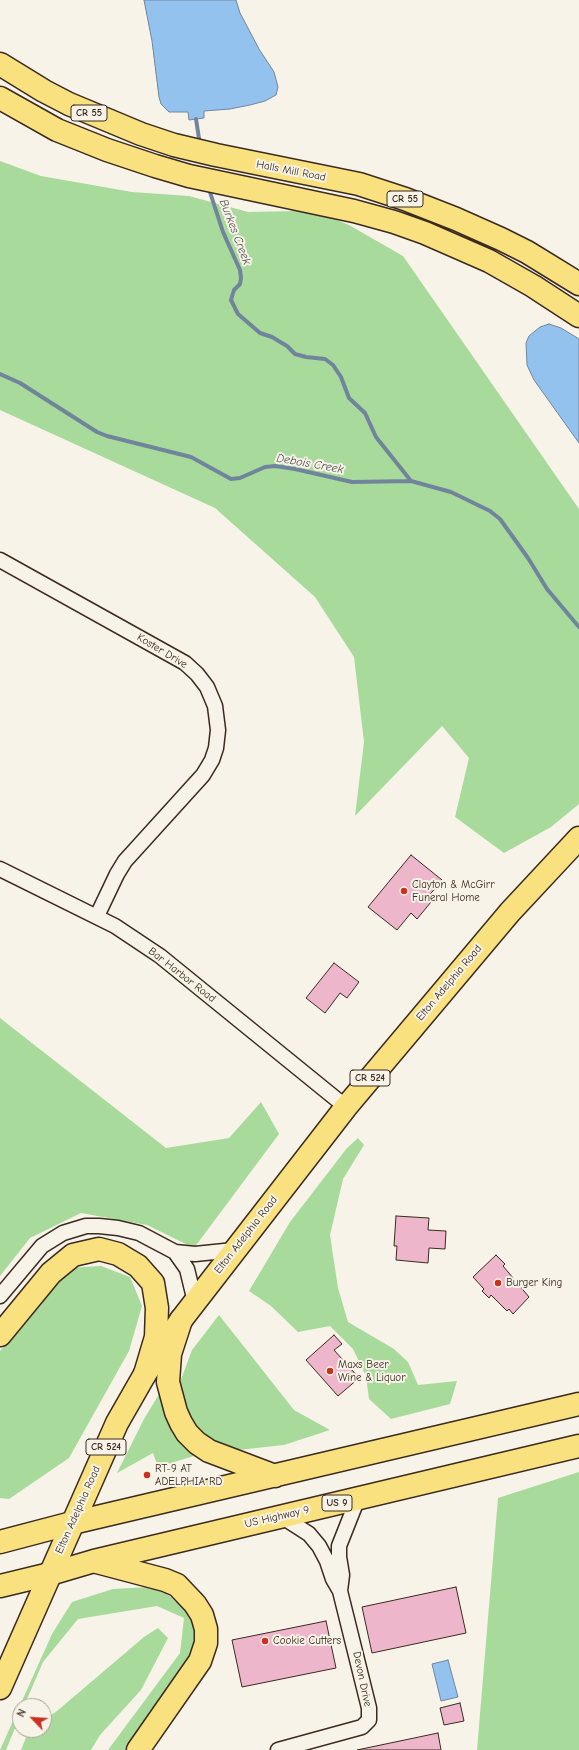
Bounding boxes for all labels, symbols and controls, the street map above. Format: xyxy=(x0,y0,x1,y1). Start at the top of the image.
road number: CR 55 xyxy=(71,105,107,121)
street label: Halls Mill Road xyxy=(255,158,327,184)
road number: CR 55 xyxy=(387,191,423,207)
water label: Burkes Creek xyxy=(216,197,254,267)
water label: Debois Creek xyxy=(275,451,345,477)
street label: Koster Drive xyxy=(134,631,190,671)
place label: Clayton & McGirr Funeral Home xyxy=(412,878,495,904)
marker: Clayton & McGirr Funeral Home xyxy=(399,886,409,896)
street label: Elton Adelphia Road xyxy=(413,942,485,1024)
street label: Bar Harbor Road xyxy=(146,945,218,1005)
road number: CR 524 xyxy=(350,1070,390,1086)
street label: Elton Adelphia Road xyxy=(212,1194,280,1276)
place label: Burger King xyxy=(506,1276,562,1290)
marker: Burger King xyxy=(493,1278,503,1288)
place label: Maxs Beer Wine & Liquor xyxy=(338,1358,406,1384)
marker: Maxs Beer Wine & Liquor xyxy=(325,1366,335,1376)
road number: CR 524 xyxy=(86,1439,126,1455)
place label: RT-9 AT ADELPHIA RD xyxy=(155,1462,222,1488)
street label: Elton Adelphia Road xyxy=(53,1464,103,1556)
marker: RT-9 AT ADELPHIA RD xyxy=(142,1470,152,1480)
road number: US 9 xyxy=(322,1495,352,1511)
street label: US Highway 9 xyxy=(243,1503,311,1531)
place label: Cookie Cutters xyxy=(273,1634,341,1648)
marker: Cookie Cutters xyxy=(260,1636,270,1646)
street label: Devon Drive xyxy=(350,1650,374,1708)
north arrow xyxy=(12,1698,52,1738)
text: N xyxy=(14,1707,29,1719)

